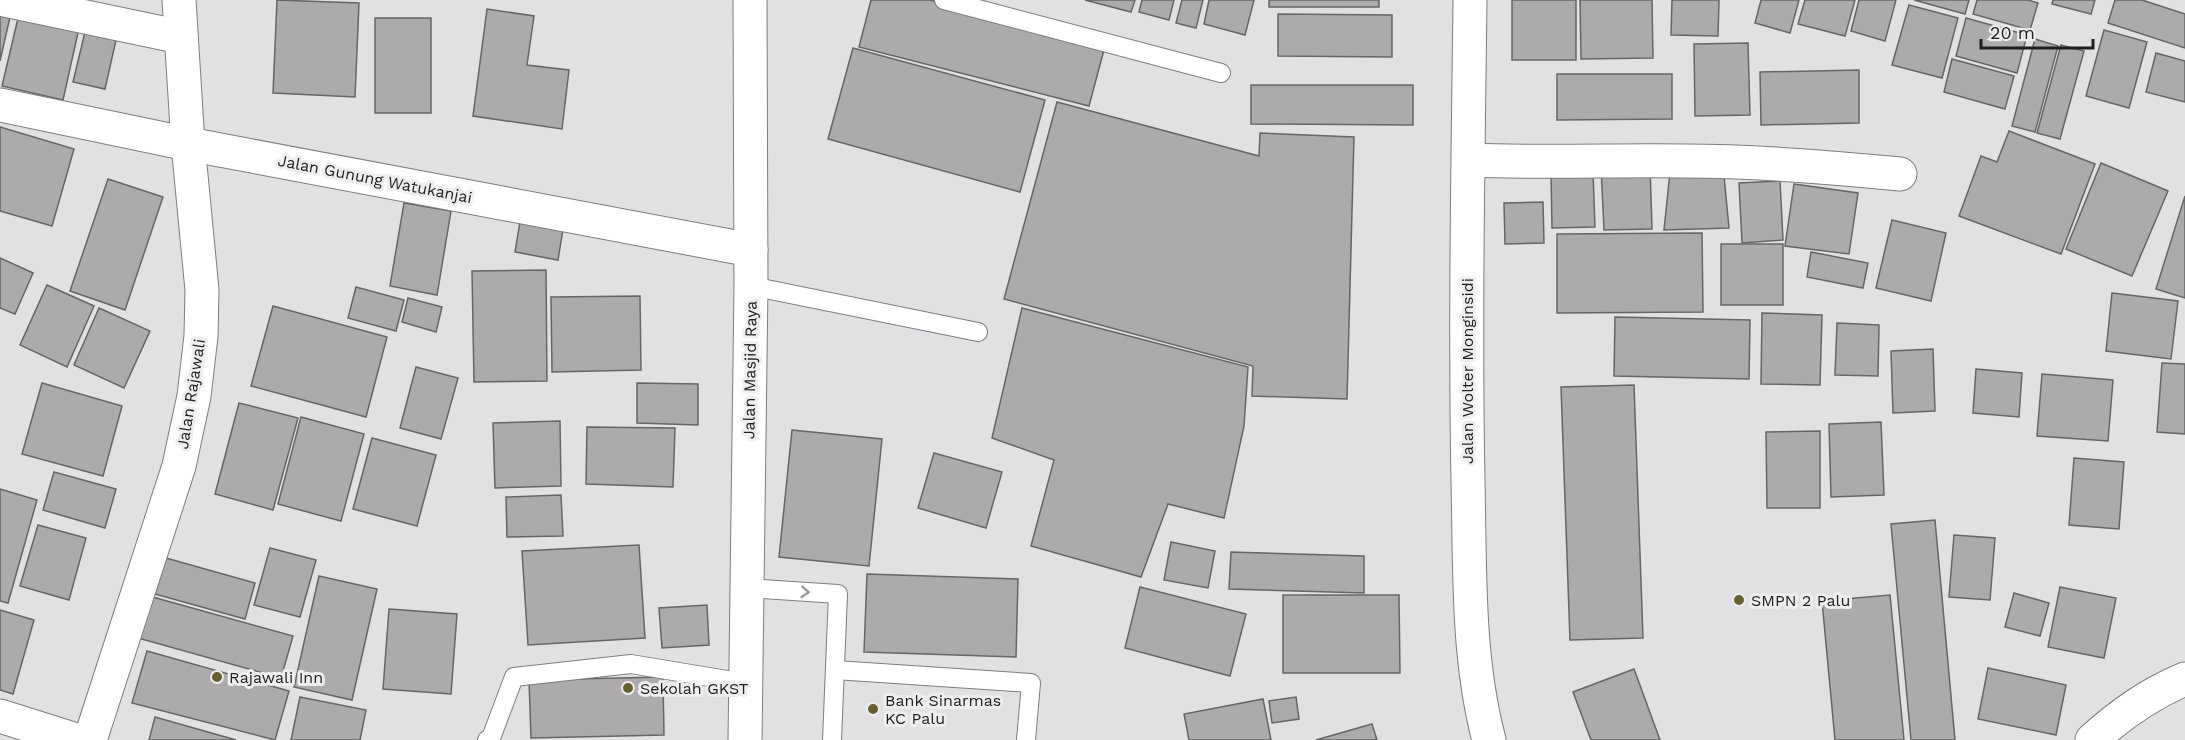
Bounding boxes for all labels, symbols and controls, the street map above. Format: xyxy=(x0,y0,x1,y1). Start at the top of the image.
scale bar xyxy=(1981,12,2094,50)
text: 20 m xyxy=(1990,22,2035,43)
street label: Jalan Gunung Watukanjai xyxy=(276,151,474,207)
street label: Jalan Wolter Monginsidi xyxy=(1458,278,1477,464)
street label: Jalan Masjid Raya xyxy=(739,301,761,439)
street label: Jalan Rajawali xyxy=(173,338,209,450)
one-way arrow xyxy=(801,585,810,598)
place label: SMPN 2 Palu xyxy=(1751,591,1850,610)
marker: SMPN 2 Palu xyxy=(1732,593,1746,607)
place label: Rajawali Inn xyxy=(229,668,323,687)
marker: Rajawali Inn xyxy=(210,670,224,684)
place label: Sekolah GKST xyxy=(640,679,749,698)
marker: Sekolah GKST xyxy=(621,681,635,695)
place label: Bank Sinarmas KC Palu xyxy=(885,691,1001,728)
marker: Bank Sinarmas KC Palu xyxy=(866,702,880,716)

